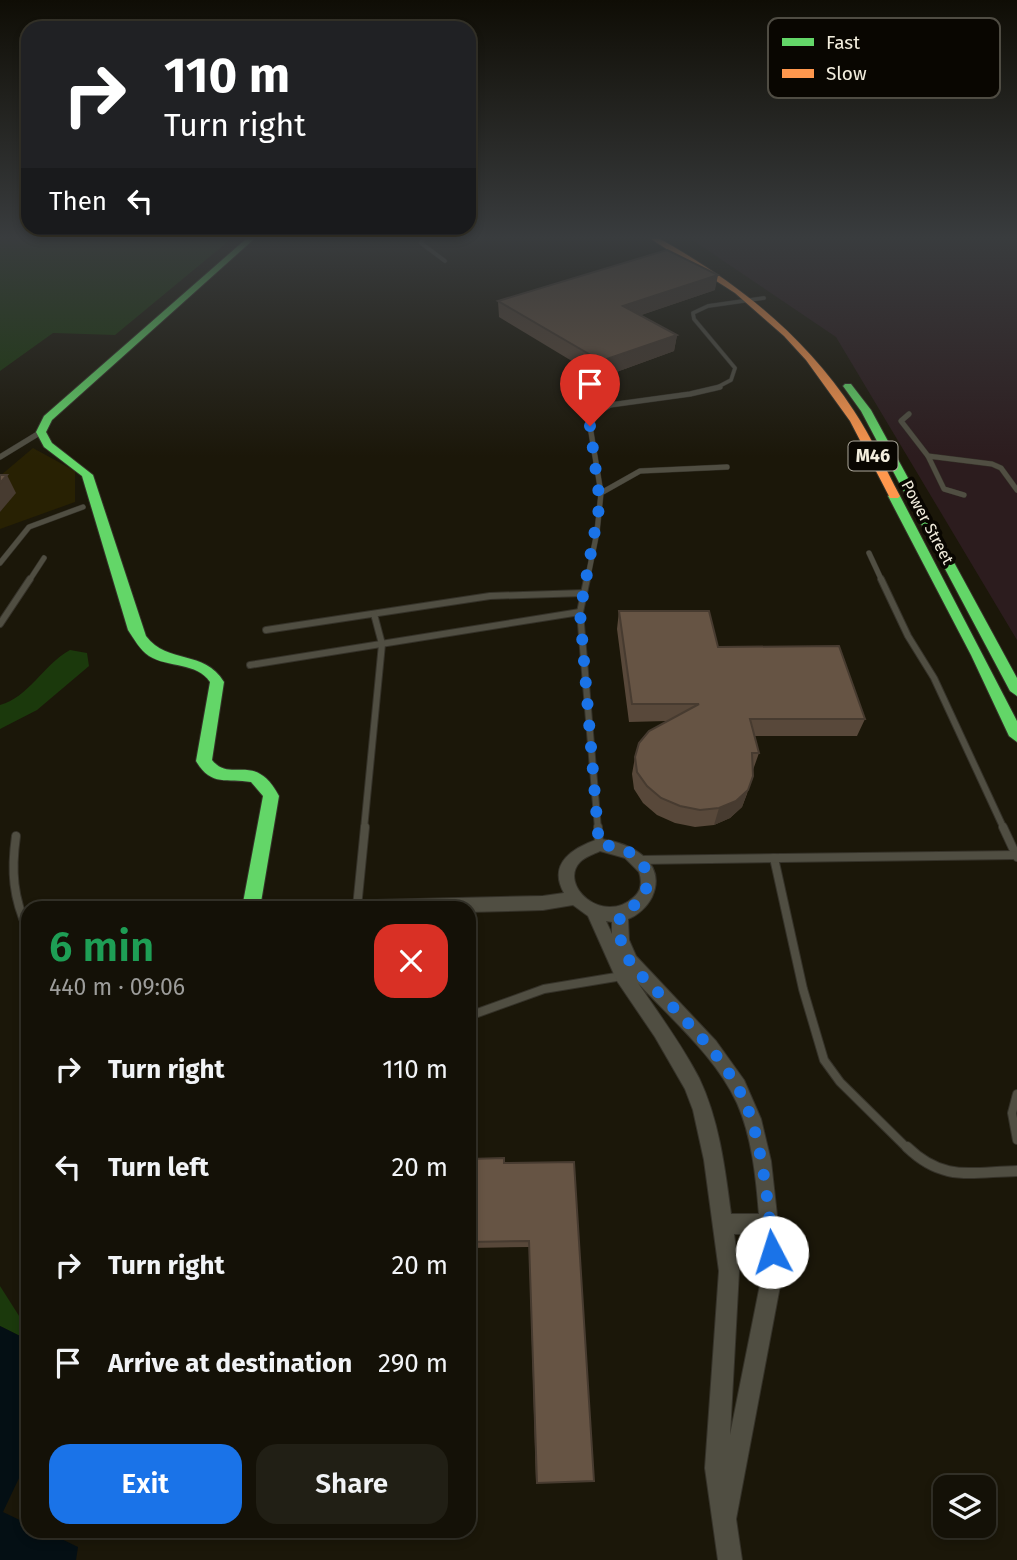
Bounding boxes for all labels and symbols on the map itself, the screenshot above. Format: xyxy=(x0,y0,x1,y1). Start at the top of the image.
legend xyxy=(768,18,1000,98)
text: Fast xyxy=(826,31,860,54)
text: Slow xyxy=(826,62,867,85)
pin xyxy=(560,354,620,426)
road number: M46 xyxy=(848,442,898,470)
street label: Power Street xyxy=(898,477,958,568)
position arrow xyxy=(735,1215,809,1289)

